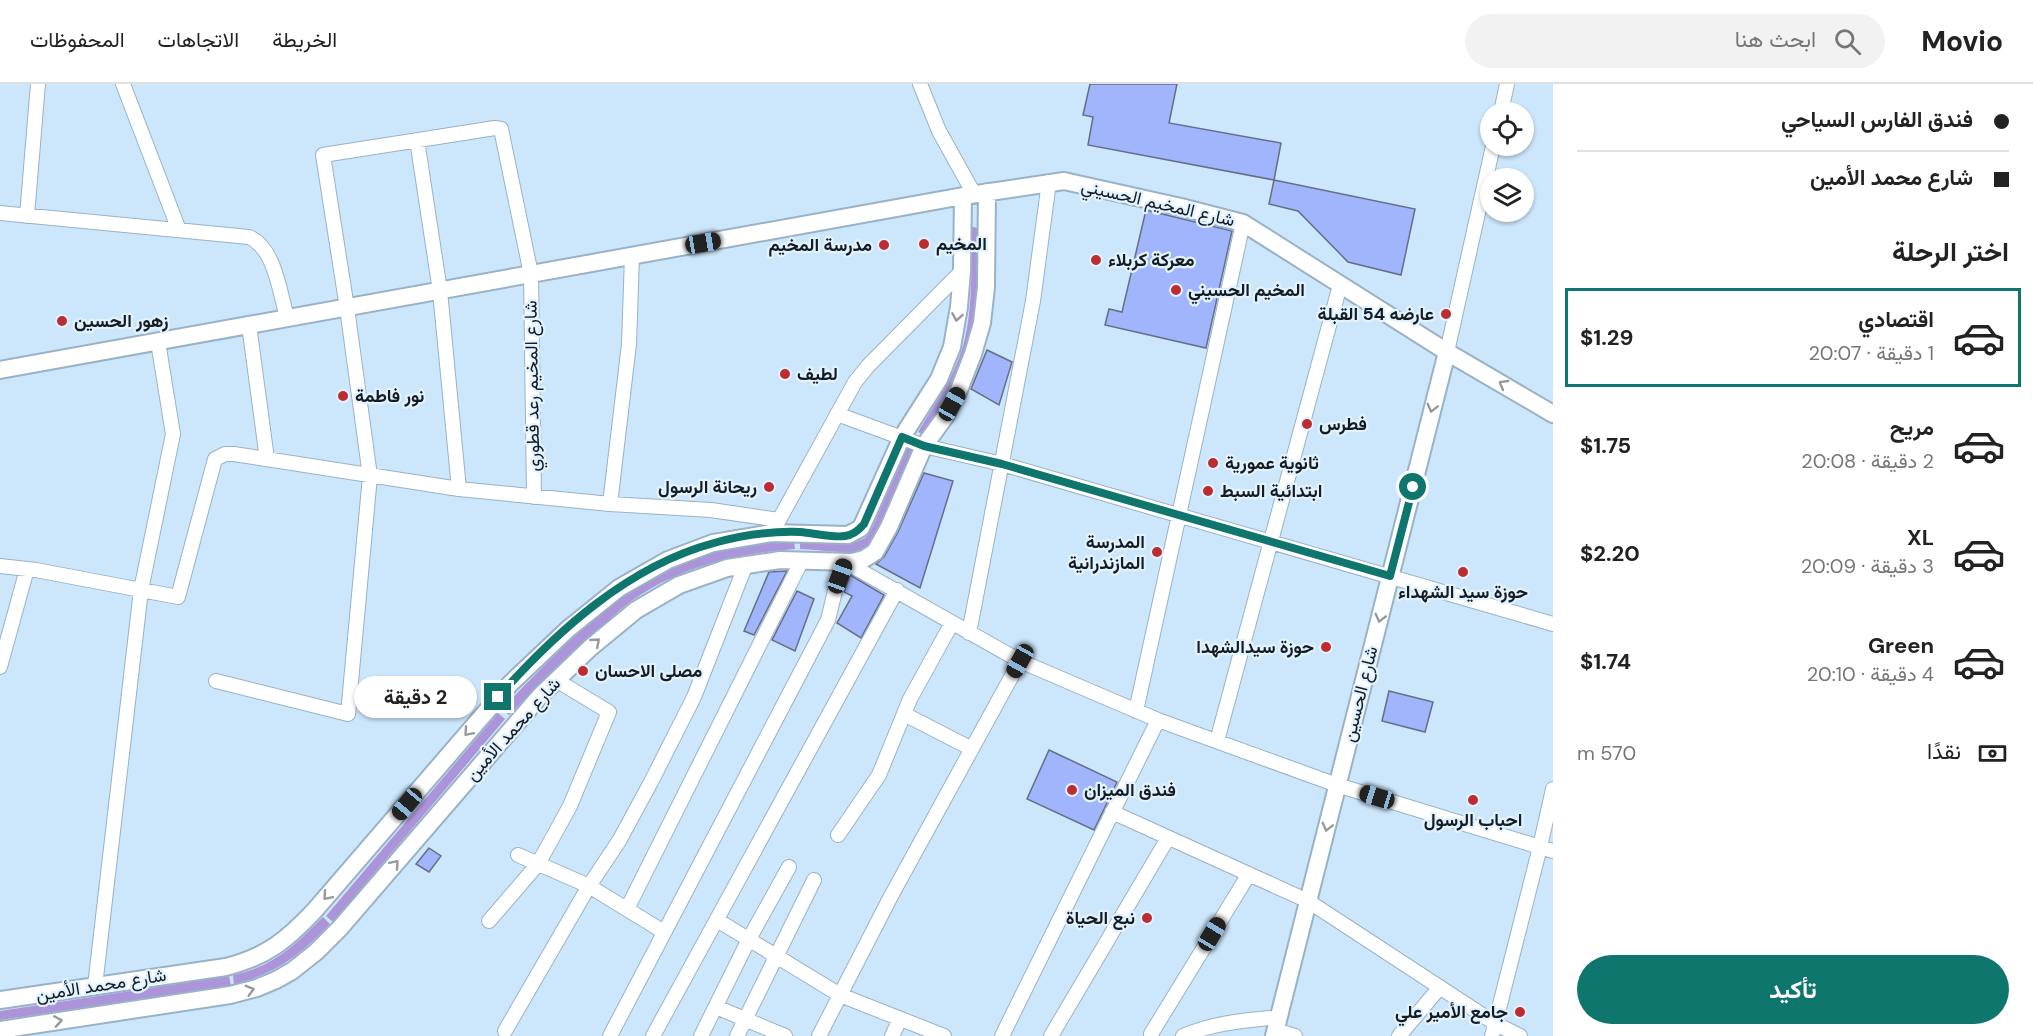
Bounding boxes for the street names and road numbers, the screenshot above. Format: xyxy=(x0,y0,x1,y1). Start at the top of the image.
street label: شارع المخيم الحسيني xyxy=(1078,174,1237,235)
street label: شارع المخيم رعد قطوري xyxy=(519,300,548,472)
street label: شارع الحسين xyxy=(1337,644,1383,744)
street label: شارع محمد الأمين xyxy=(460,672,566,786)
street label: شارع محمد الأمين xyxy=(34,963,168,1007)

